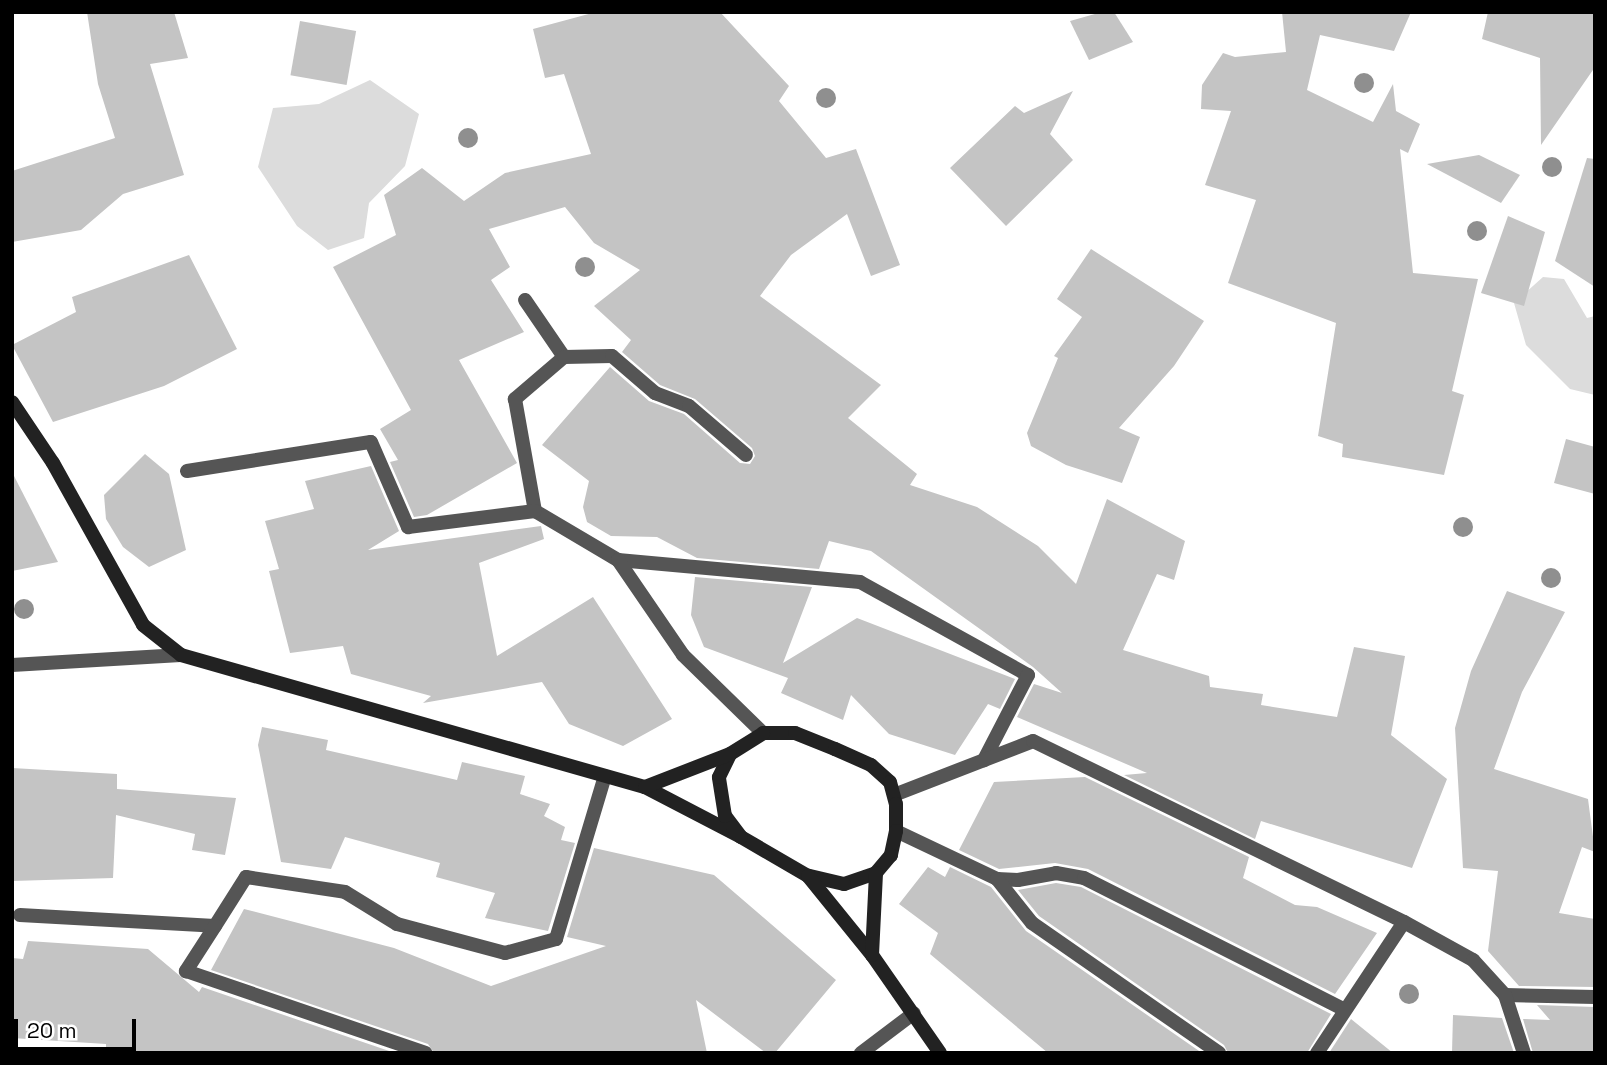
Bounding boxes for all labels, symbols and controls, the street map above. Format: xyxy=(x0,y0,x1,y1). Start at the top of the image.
scale bar xyxy=(18,1006,140,1050)
text: 20 m xyxy=(27,1017,77,1044)

